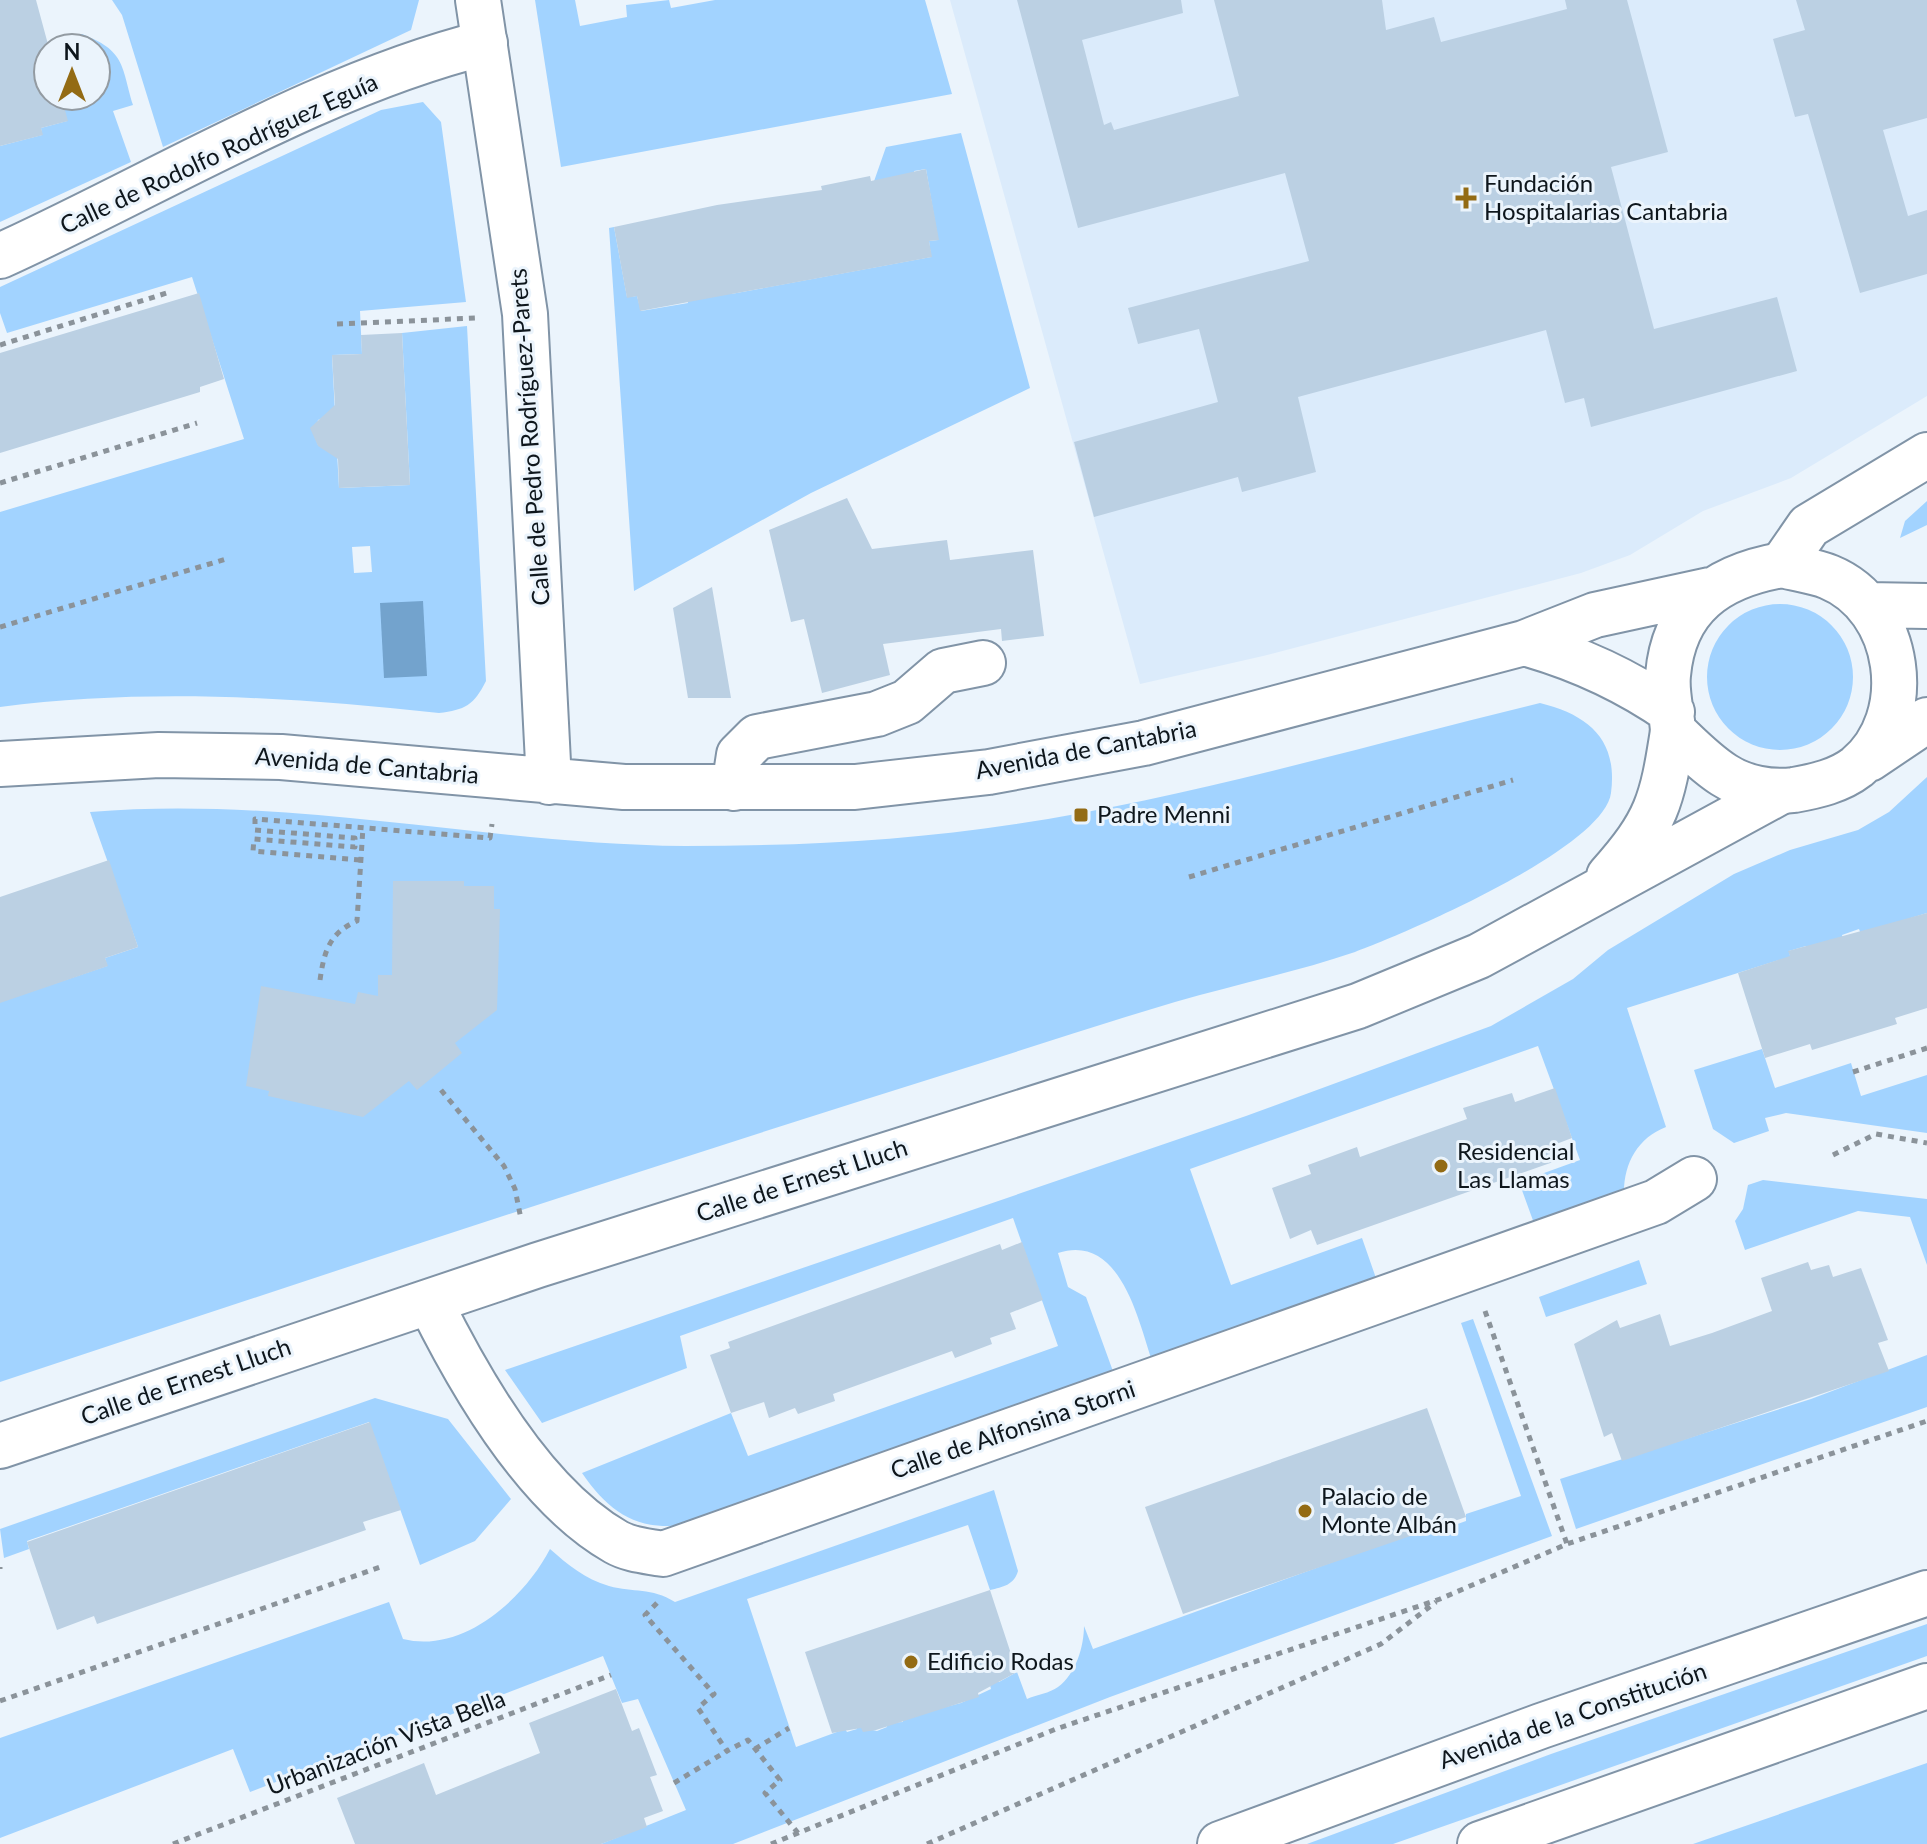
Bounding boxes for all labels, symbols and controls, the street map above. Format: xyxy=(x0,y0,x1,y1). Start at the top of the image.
north arrow xyxy=(32,32,112,112)
text: N xyxy=(64,38,80,65)
street label: Calle de Rodolfo Rodríguez Eguía xyxy=(55,66,382,239)
place label: Fundación Hospitalarias Cantabria xyxy=(1484,168,1728,225)
marker: Fundación Hospitalarias Cantabria xyxy=(1455,187,1477,209)
street label: Calle de Pedro Rodríguez-Parets xyxy=(502,268,555,607)
street label: Avenida de Cantabria xyxy=(973,713,1199,784)
street label: Avenida de Cantabria xyxy=(254,740,480,789)
place label: Padre Menni xyxy=(1097,799,1231,828)
marker: Padre Menni xyxy=(1072,806,1090,824)
street label: Calle de Ernest Lluch xyxy=(692,1132,911,1227)
place label: Residencial Las Llamas xyxy=(1457,1136,1574,1193)
marker: Residencial Las Llamas xyxy=(1432,1157,1450,1175)
street label: Calle de Ernest Lluch xyxy=(77,1331,294,1430)
street label: Calle de Alfonsina Storni xyxy=(886,1373,1139,1484)
place label: Palacio de Monte Albán xyxy=(1321,1481,1457,1538)
marker: Palacio de Monte Albán xyxy=(1296,1502,1314,1520)
place label: Edificio Rodas xyxy=(927,1646,1074,1675)
marker: Edificio Rodas xyxy=(902,1653,920,1671)
street label: Avenida de la Constitución xyxy=(1435,1655,1710,1774)
street label: Urbanización Vista Bella xyxy=(262,1683,509,1801)

